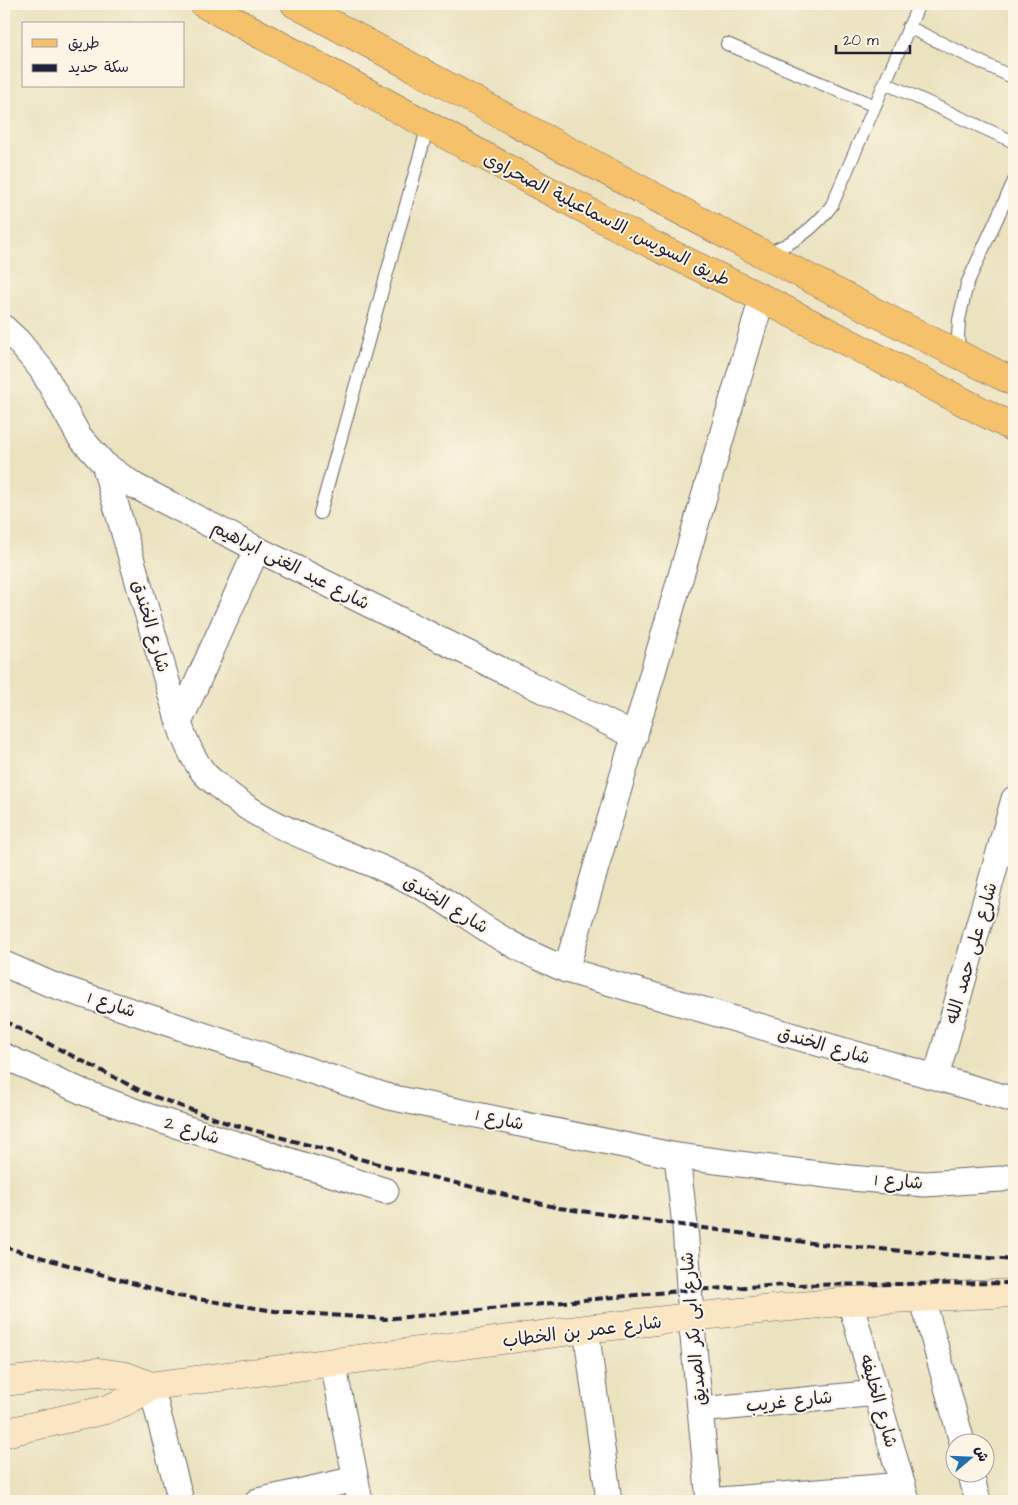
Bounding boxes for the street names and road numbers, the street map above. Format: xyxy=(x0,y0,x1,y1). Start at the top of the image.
street label: طريق السويس, الاسماعيلية الصحراوى xyxy=(479,146,734,293)
street label: شارع عبد الغنى ابراهيم xyxy=(207,515,374,617)
street label: شارع الخندق xyxy=(125,577,176,675)
street label: شارع الخندق xyxy=(399,869,493,940)
street label: شارع على حمد الله xyxy=(939,879,1004,1027)
street label: شارع 1 xyxy=(85,985,139,1024)
street label: شارع الخندق xyxy=(775,1020,873,1071)
street label: شارع 1 xyxy=(474,1102,526,1137)
street label: شارع 2 xyxy=(161,1110,223,1151)
street label: شارع 1 xyxy=(874,1167,924,1196)
street label: شارع ابى بكر الصديق xyxy=(674,1251,713,1407)
street label: شارع عمر بن الخطاب xyxy=(501,1309,663,1354)
street label: شارع الخليفه xyxy=(853,1352,904,1451)
street label: شارع غريب xyxy=(745,1385,834,1418)

